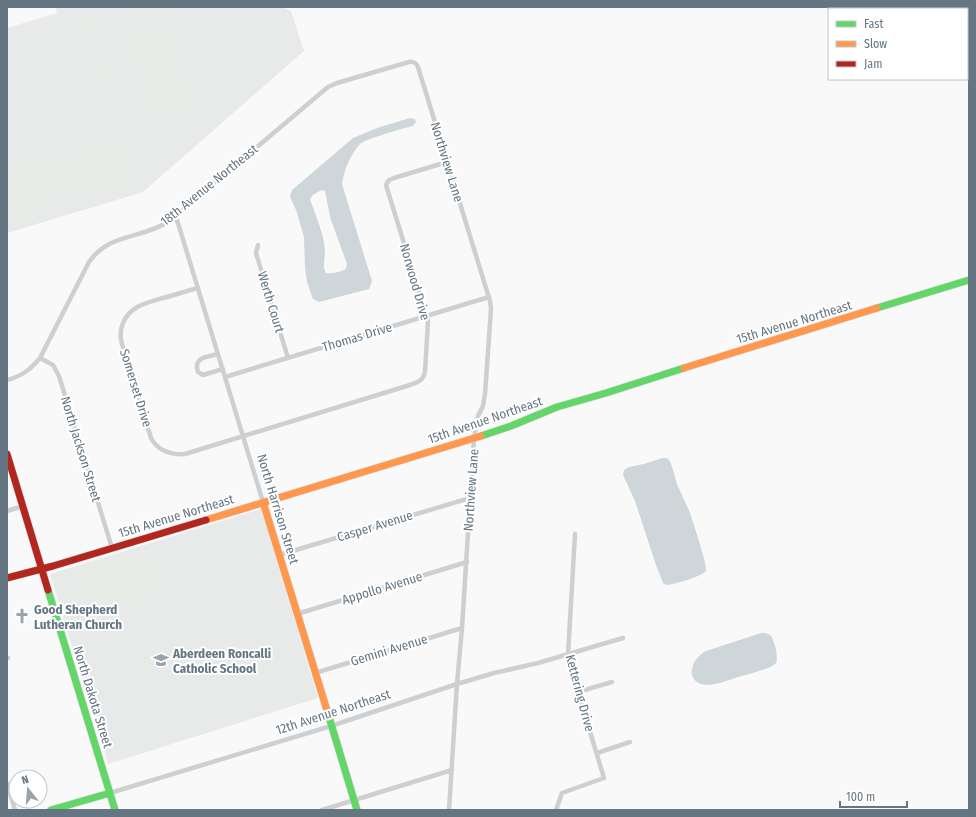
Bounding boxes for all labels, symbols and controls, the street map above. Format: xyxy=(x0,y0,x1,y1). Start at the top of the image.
legend xyxy=(828,8,968,80)
text: Fast xyxy=(864,17,883,31)
text: Slow xyxy=(864,37,887,51)
text: Jam xyxy=(864,57,882,71)
street label: Northview Lane xyxy=(428,120,466,204)
street label: 18th Avenue Northeast xyxy=(157,141,261,229)
street label: Norwood Drive xyxy=(397,242,433,322)
street label: Werth Court xyxy=(255,269,288,335)
street label: 15th Avenue Northeast xyxy=(734,297,854,347)
street label: Thomas Drive xyxy=(320,319,394,355)
street label: Somerset Drive xyxy=(117,347,155,429)
street label: 15th Avenue Northeast xyxy=(426,393,545,447)
street label: North Jackson Street xyxy=(58,395,104,504)
street label: Northview Lane xyxy=(461,448,481,532)
street label: North Harrison Street xyxy=(254,452,302,567)
street label: 15th Avenue Northeast xyxy=(116,491,236,541)
street label: Casper Avenue xyxy=(335,507,415,545)
street label: Appollo Avenue xyxy=(340,569,424,607)
place label: Good Shepherd Lutheran Church xyxy=(34,602,122,632)
church icon: Good Shepherd Lutheran Church xyxy=(13,607,31,625)
street label: Gemini Avenue xyxy=(349,631,429,669)
street label: North Dakota Street xyxy=(70,644,116,750)
place label: Aberdeen Roncalli Catholic School xyxy=(172,646,271,676)
school or university icon: Aberdeen Roncalli Catholic School xyxy=(152,651,170,669)
street label: Kettering Drive xyxy=(563,653,597,733)
street label: 12th Avenue Northeast xyxy=(274,686,393,738)
north arrow xyxy=(8,769,48,809)
text: N xyxy=(20,773,30,787)
scale bar xyxy=(840,783,907,809)
text: 100 m xyxy=(846,790,875,804)

